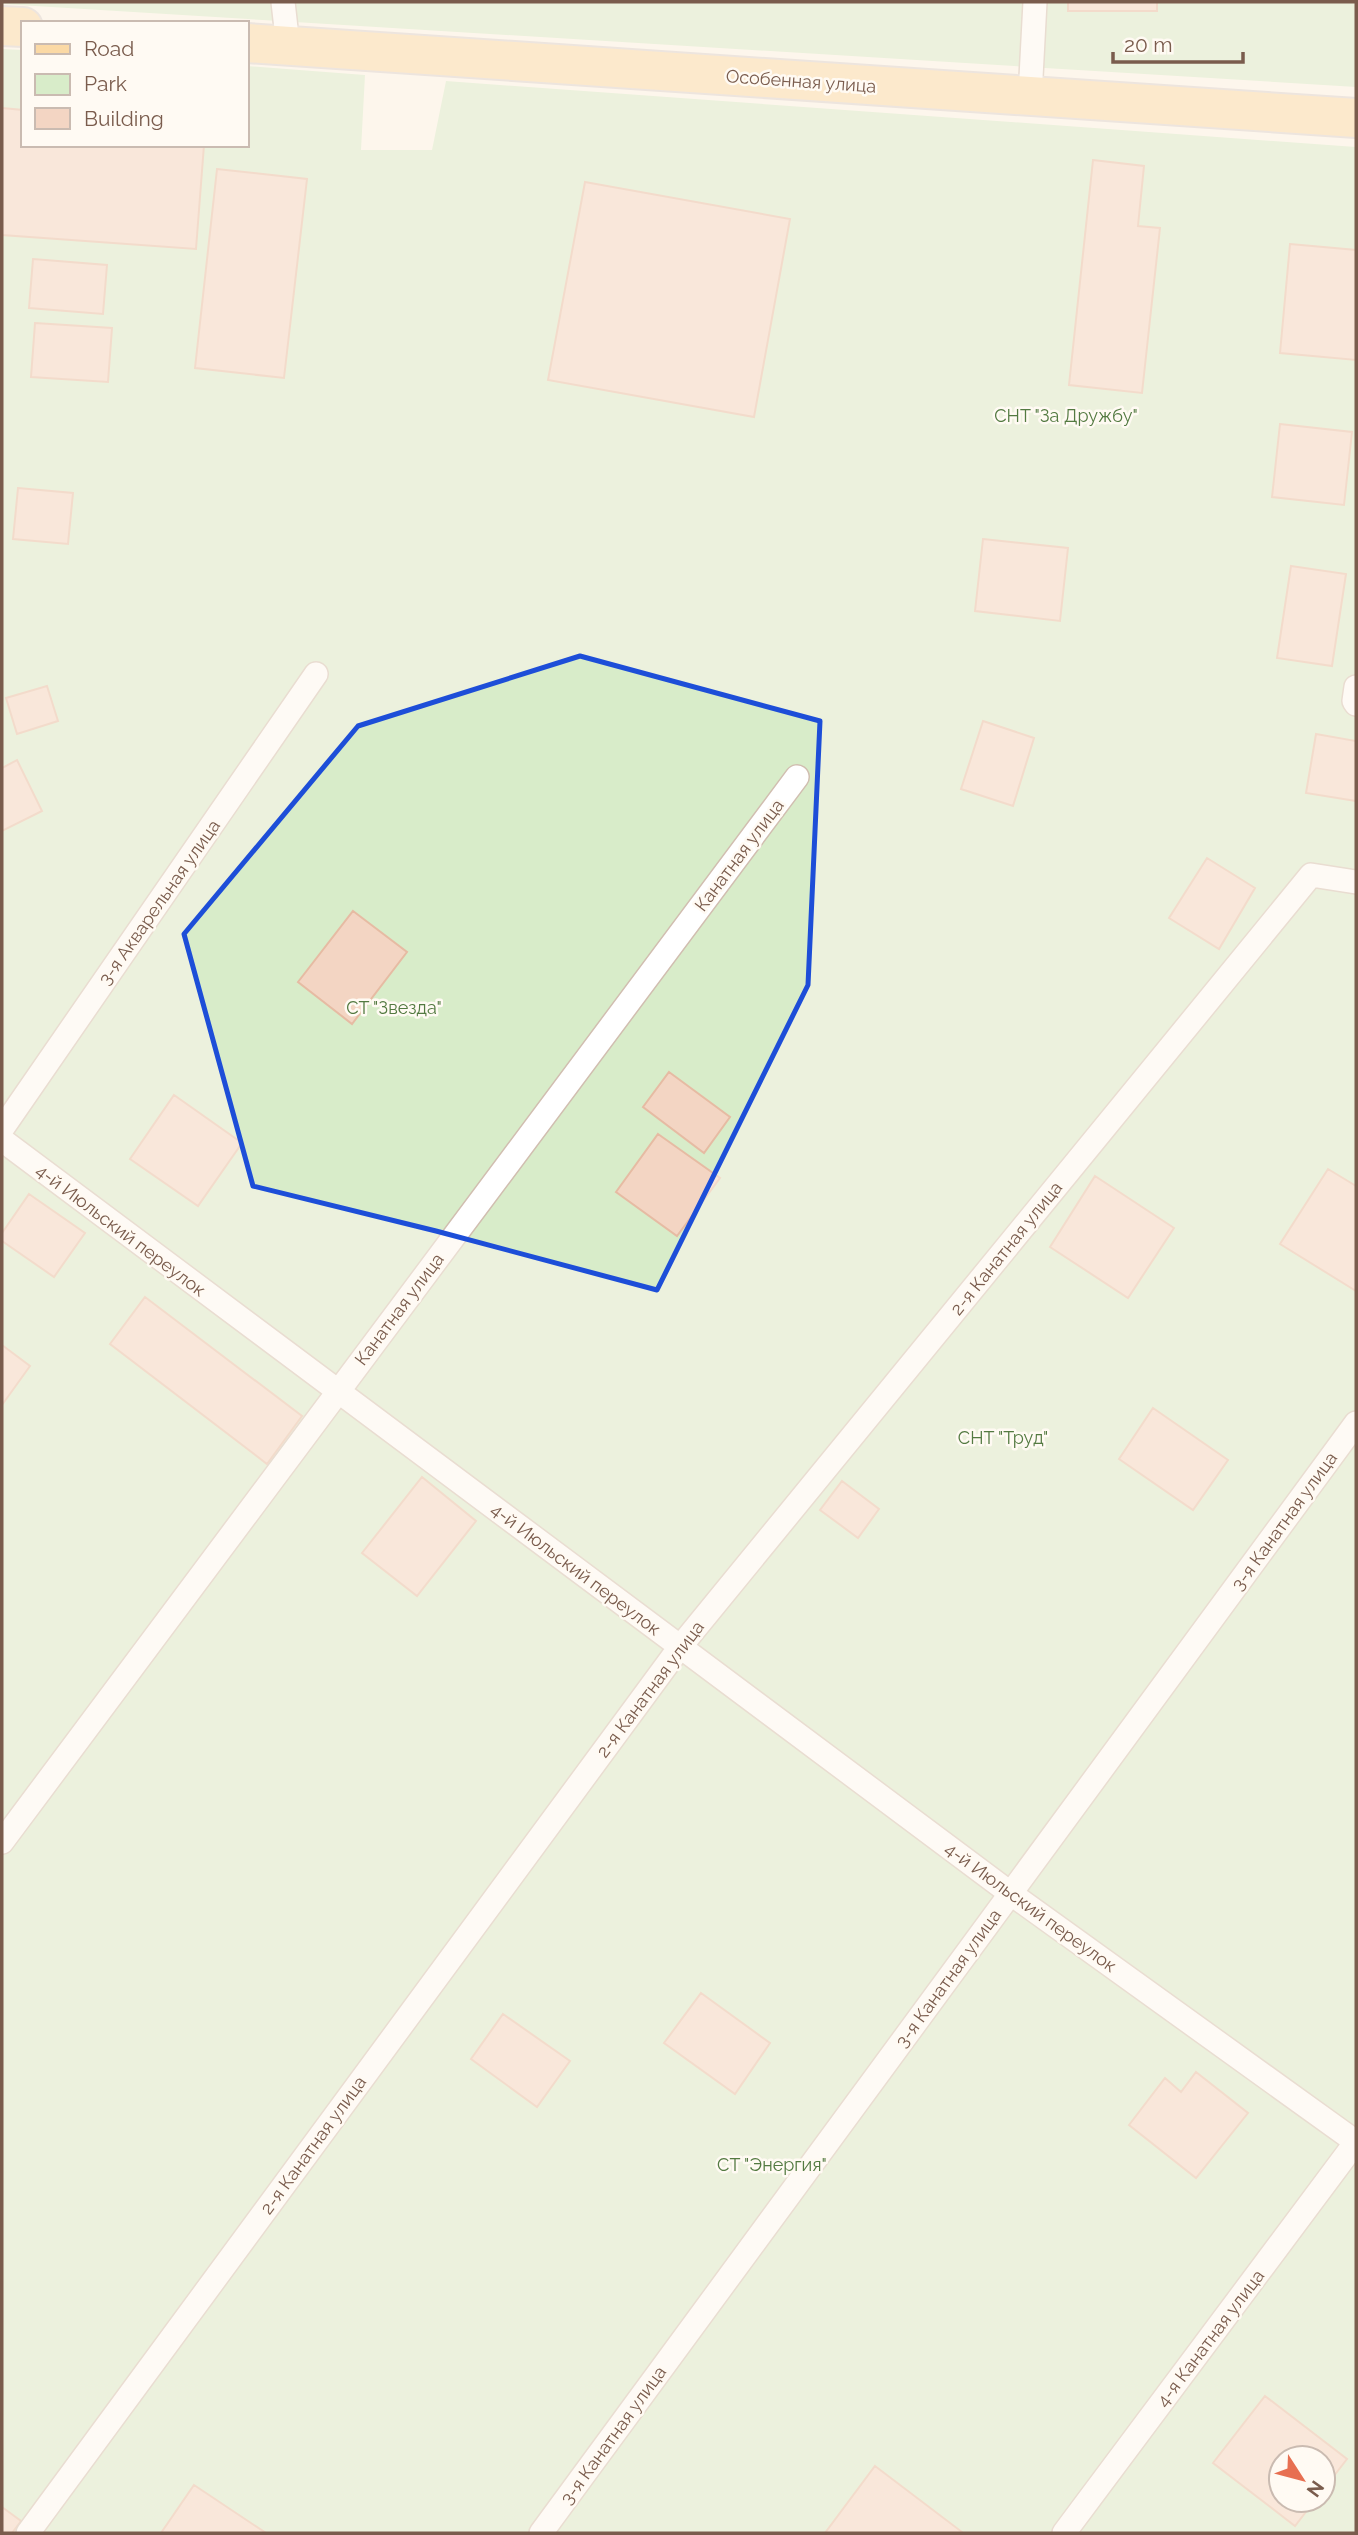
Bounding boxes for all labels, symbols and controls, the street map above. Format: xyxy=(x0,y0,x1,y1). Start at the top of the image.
legend xyxy=(21,21,248,147)
scale bar xyxy=(1113,21,1242,65)
text: 20 m xyxy=(1124,32,1172,57)
text: Road xyxy=(84,36,134,61)
street label: Особенная улица xyxy=(725,65,877,97)
text: Park xyxy=(84,71,127,96)
text: Building xyxy=(84,106,164,131)
park label: СНТ "За Дружбу" xyxy=(994,405,1138,426)
street label: Канатная улица xyxy=(690,795,788,915)
street label: 3-я Акварельная улица xyxy=(94,815,224,989)
park label: СТ "Звезда" xyxy=(346,997,442,1018)
street label: 4-й Июльский переулок xyxy=(32,1159,210,1301)
street label: 2-я Канатная улица xyxy=(946,1177,1066,1319)
street label: Канатная улица xyxy=(350,1249,448,1369)
park label: СНТ "Труд" xyxy=(958,1427,1048,1448)
street label: 3-я Канатная улица xyxy=(1227,1448,1341,1594)
street label: 4-й Июльский переулок xyxy=(487,1498,665,1640)
street label: 2-я Канатная улица xyxy=(592,1617,708,1761)
street label: 4-й Июльский переулок xyxy=(941,1838,1121,1976)
street label: 3-я Канатная улица xyxy=(891,1905,1005,2051)
street label: 2-я Канатная улица xyxy=(256,2072,370,2218)
park label: СТ "Энергия" xyxy=(717,2154,827,2175)
street label: 4-я Канатная улица xyxy=(1152,2265,1268,2411)
street label: 3-я Канатная улица xyxy=(556,2362,670,2508)
north arrow xyxy=(1267,2444,1337,2514)
text: N xyxy=(1303,2477,1329,2501)

